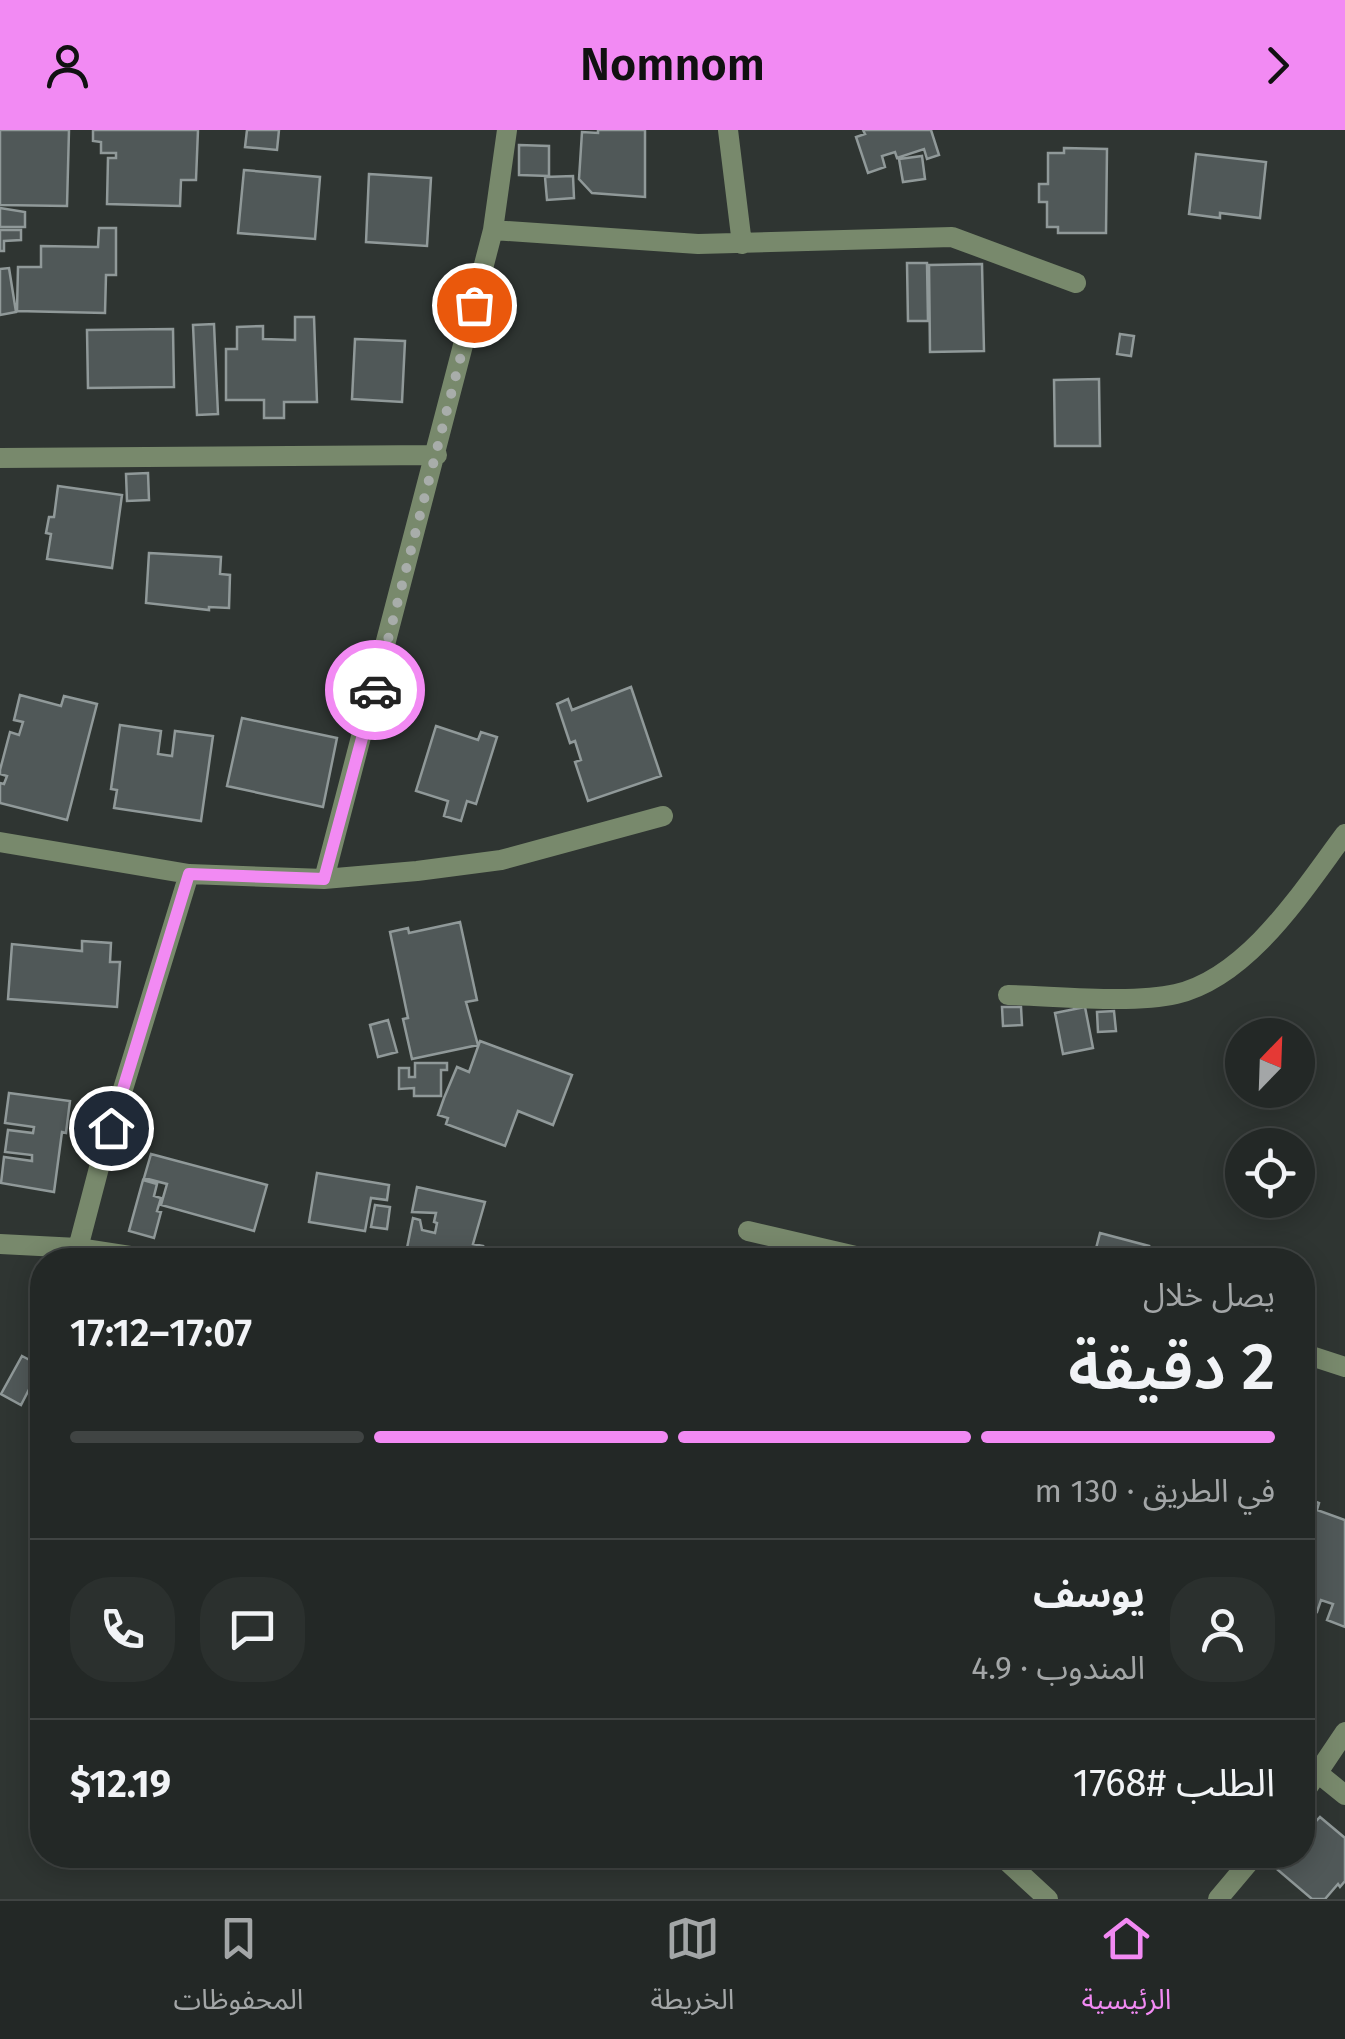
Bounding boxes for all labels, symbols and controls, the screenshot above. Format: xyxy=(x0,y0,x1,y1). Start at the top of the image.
icon: person xyxy=(40,38,95,93)
text: Nomnom xyxy=(580,38,765,92)
icon: forward xyxy=(1250,38,1305,93)
pin xyxy=(432,263,517,348)
icon: bag xyxy=(447,278,502,333)
courier xyxy=(325,640,425,740)
icon: car xyxy=(348,663,403,718)
north arrow xyxy=(1225,1018,1315,1108)
map controls xyxy=(1225,1018,1315,1218)
pin xyxy=(69,1086,154,1171)
icon: home xyxy=(84,1101,139,1156)
button: locate xyxy=(1225,1128,1315,1218)
text: يصل خلال xyxy=(1143,1276,1275,1314)
text: 17:07–17:12 xyxy=(70,1310,252,1356)
text: 2 دقيقة xyxy=(1068,1328,1275,1406)
text: في الطريق · 130 m xyxy=(1035,1472,1275,1510)
text: يوسف xyxy=(1033,1571,1145,1617)
button: phone xyxy=(70,1577,175,1682)
button: chat xyxy=(200,1577,305,1682)
button: person xyxy=(1170,1577,1275,1682)
text: المندوب · 4.9 xyxy=(971,1649,1145,1687)
text: الطلب #1768 xyxy=(1073,1760,1275,1806)
text: $12.19 xyxy=(70,1761,171,1807)
tab: المحفوظات xyxy=(174,1911,304,2030)
tab: الخريطة xyxy=(651,1911,734,2030)
tab: الرئيسية xyxy=(1081,1911,1171,2030)

